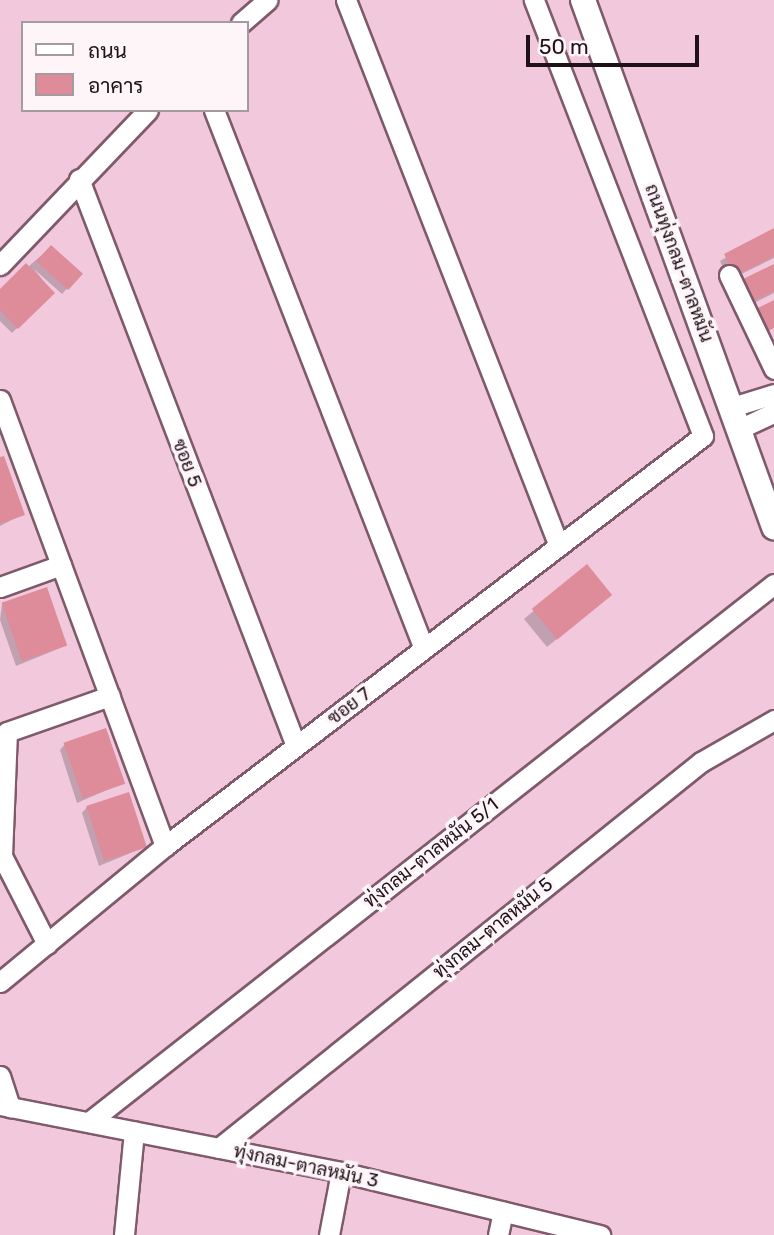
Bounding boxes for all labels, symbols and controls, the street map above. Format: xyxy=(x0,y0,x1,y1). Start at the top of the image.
legend xyxy=(21,21,248,112)
scale bar xyxy=(529,21,702,65)
text: 50 m xyxy=(539,34,589,59)
text: ถนน xyxy=(88,38,127,63)
text: อาคาร xyxy=(88,73,144,98)
street label: ถนนทุ่งกลม-ตาลหมัน xyxy=(640,181,718,345)
street label: ซอย 5 xyxy=(167,436,207,490)
street label: ซอย 7 xyxy=(323,682,375,730)
street label: ทุ่งกลม-ตาลหมัน 5/1 xyxy=(359,793,503,913)
street label: ทุ่งกลม-ตาลหมัน 5 xyxy=(429,873,557,983)
street label: ทุ่งกลม-ตาลหมัน 3 xyxy=(231,1140,381,1192)

